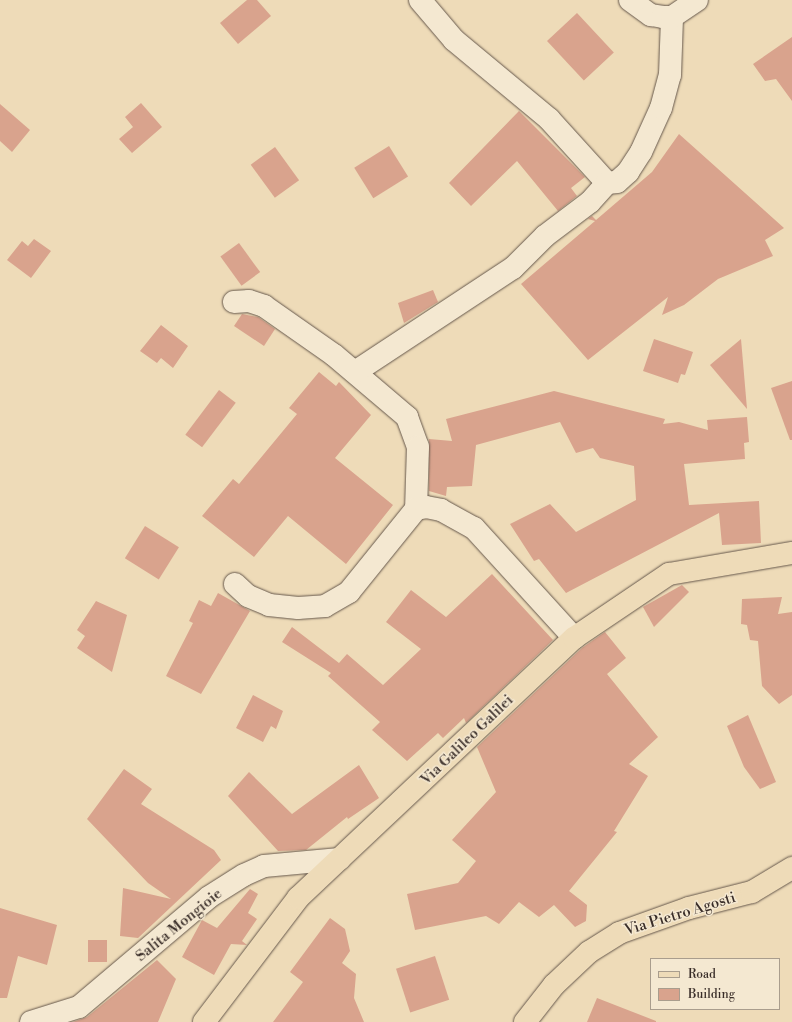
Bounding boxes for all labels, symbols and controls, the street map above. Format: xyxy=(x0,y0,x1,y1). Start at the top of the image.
street label: Via Galileo Galilei xyxy=(417,691,517,789)
street label: Salita Mongioie xyxy=(132,885,226,965)
street label: Via Pietro Agosti xyxy=(622,889,738,939)
legend xyxy=(650,958,780,1010)
text: Road xyxy=(688,967,716,982)
text: Building xyxy=(688,987,735,1002)

